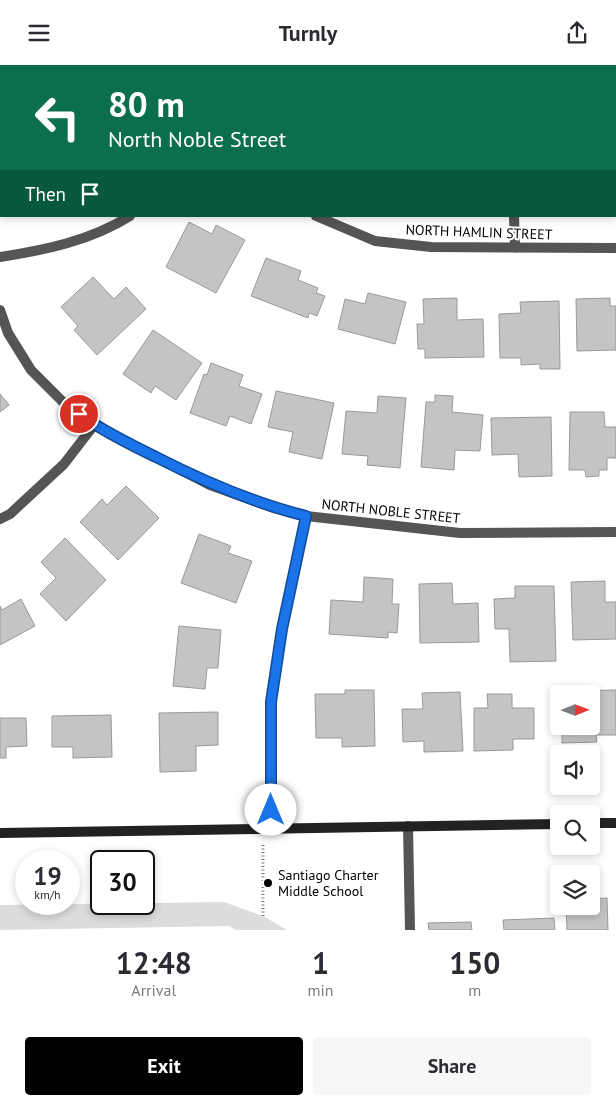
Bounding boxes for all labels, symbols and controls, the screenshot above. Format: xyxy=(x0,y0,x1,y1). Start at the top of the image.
icon: menu xyxy=(25,19,53,47)
text: Turnly xyxy=(279,19,337,47)
icon: share xyxy=(563,19,591,47)
text: 80 m xyxy=(108,81,185,127)
icon: left xyxy=(25,85,90,150)
text: North Noble Street xyxy=(108,125,286,153)
icon: arrive xyxy=(76,180,104,208)
text: Then xyxy=(25,182,66,206)
street label: NORTH HAMLIN STREET xyxy=(405,220,553,244)
pin xyxy=(58,393,100,435)
icon: arrive xyxy=(65,400,93,428)
street label: NORTH NOBLE STREET xyxy=(321,495,461,527)
north arrow xyxy=(550,685,600,735)
map controls xyxy=(550,685,600,915)
button: sound xyxy=(550,745,600,795)
position arrow xyxy=(244,783,296,835)
button: search xyxy=(550,805,600,855)
speed limit sign: 30 xyxy=(90,850,155,915)
text: 19 xyxy=(33,860,62,892)
button: layers xyxy=(550,865,600,915)
place label: Santiago Charter Middle School xyxy=(278,866,379,900)
marker: Santiago Charter Middle School xyxy=(262,877,274,889)
text: km/h xyxy=(34,887,61,902)
text: 12:48 xyxy=(116,943,192,982)
text: 1 xyxy=(312,943,329,982)
text: 150 xyxy=(449,943,500,982)
text: Arrival xyxy=(131,980,176,1000)
text: min xyxy=(308,980,334,1000)
text: m xyxy=(468,980,481,1000)
button: Exit xyxy=(25,1037,303,1095)
button: Share xyxy=(313,1037,591,1095)

